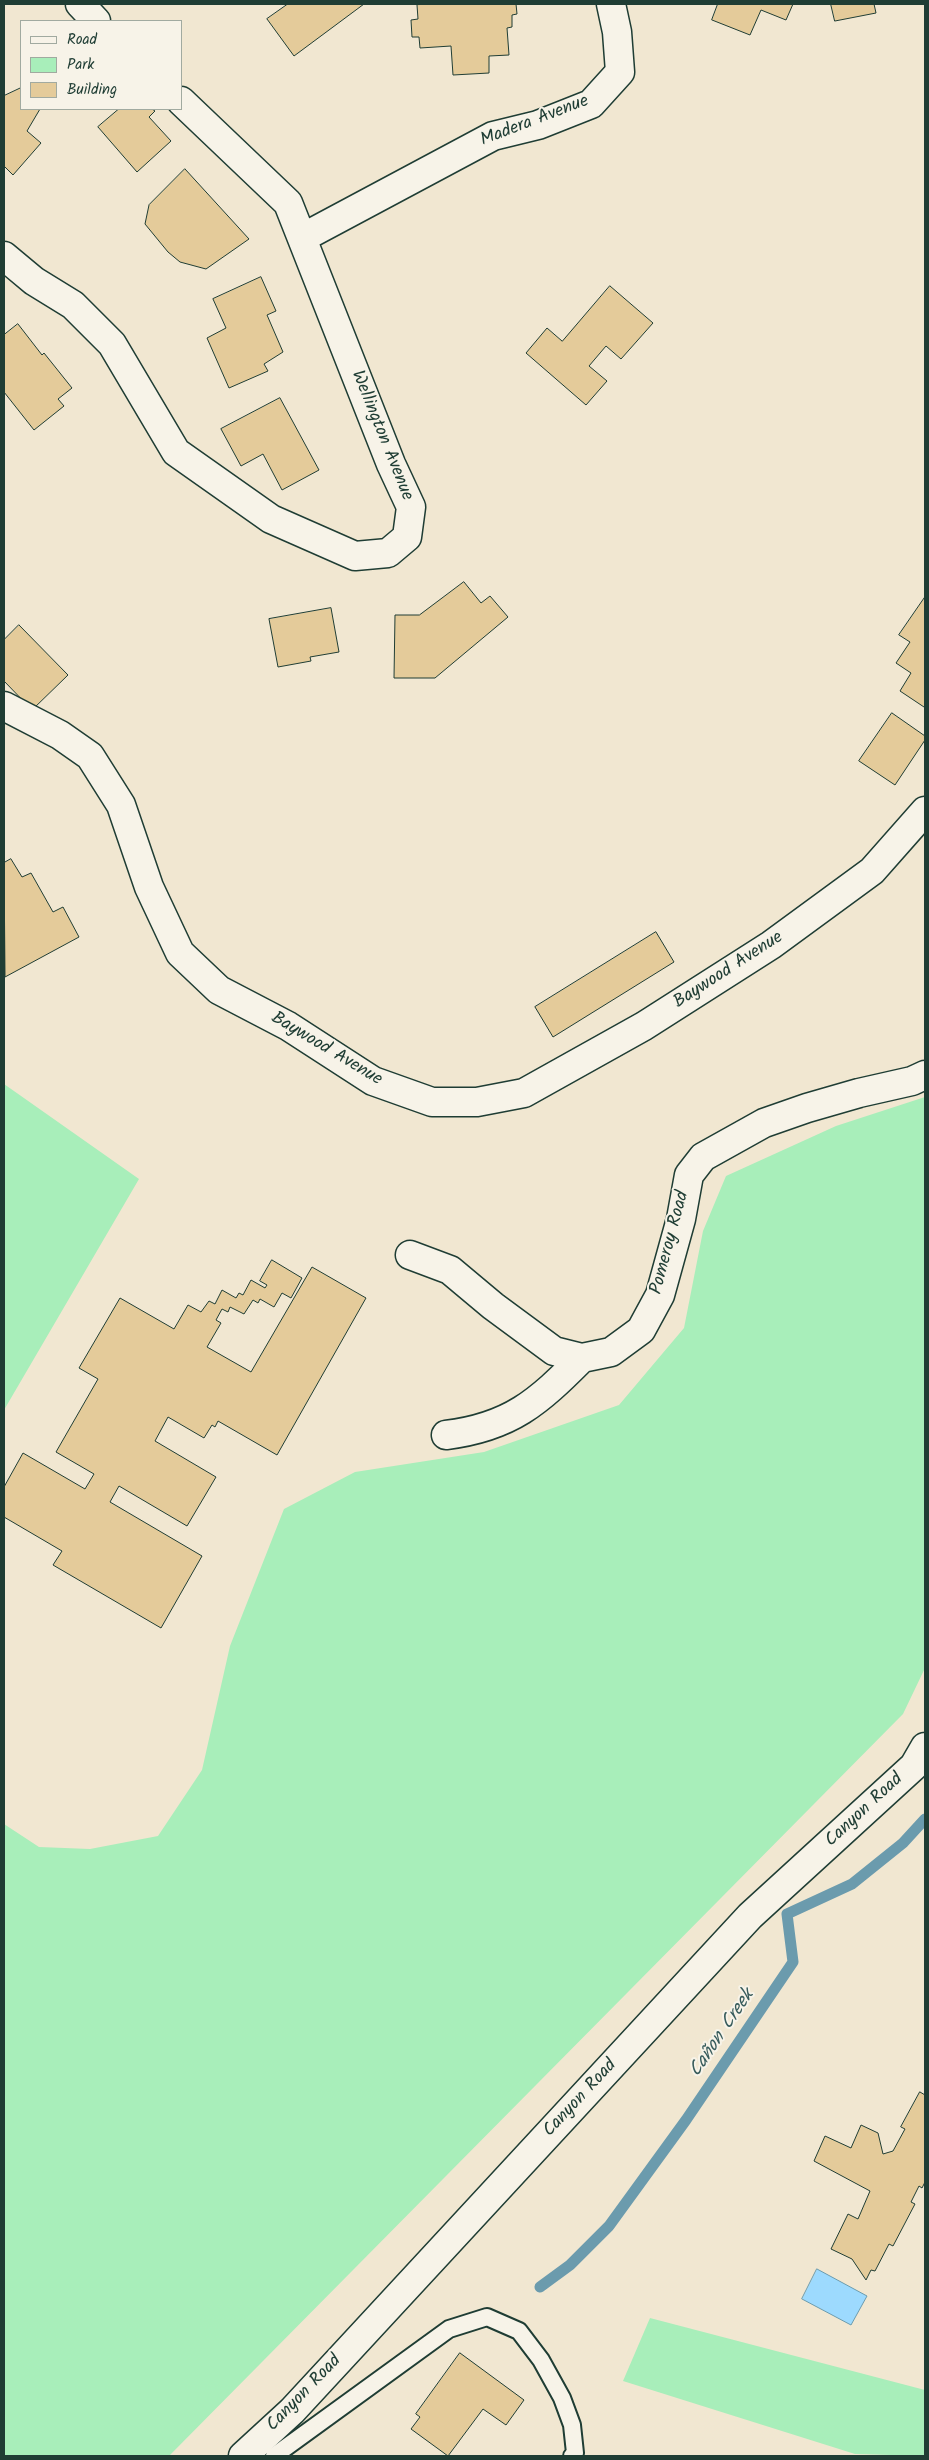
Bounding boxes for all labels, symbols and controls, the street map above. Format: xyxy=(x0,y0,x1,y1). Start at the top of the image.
legend xyxy=(20,20,182,110)
text: Road xyxy=(67,28,97,52)
text: Park xyxy=(67,53,94,77)
text: Building xyxy=(67,78,117,102)
street label: Madera Avenue xyxy=(478,91,592,153)
street label: Wellington Avenue xyxy=(345,368,417,504)
street label: Baywood Avenue xyxy=(670,928,788,1014)
street label: Baywood Avenue xyxy=(266,1008,386,1092)
street label: Pomeroy Road xyxy=(647,1189,695,1297)
street label: Canyon Road xyxy=(822,1770,908,1852)
water label: Cañon Creek xyxy=(685,1986,761,2082)
street label: Canyon Road xyxy=(540,2056,622,2142)
street label: Canyon Road xyxy=(263,2351,347,2437)

